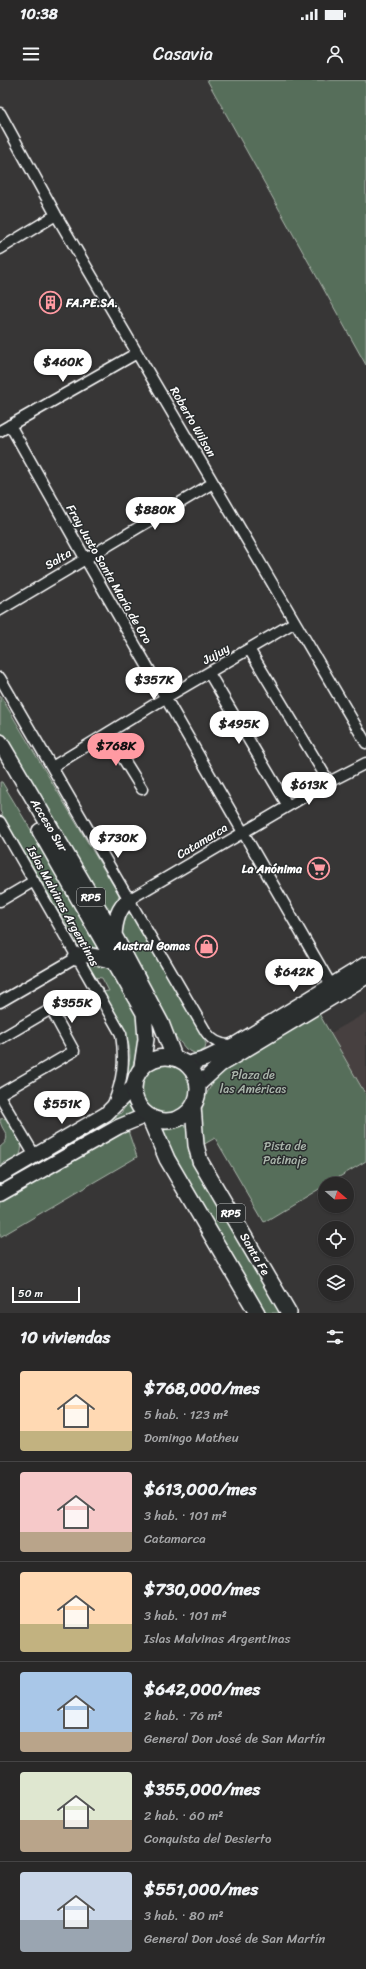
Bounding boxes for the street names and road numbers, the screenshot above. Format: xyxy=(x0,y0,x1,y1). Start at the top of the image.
street label: Roberto Wilson xyxy=(164,382,223,462)
street label: Fray Justo Santa María de Oro xyxy=(60,500,158,648)
street label: Salta xyxy=(40,542,77,576)
street label: Jujuy xyxy=(197,637,235,671)
street label: Acceso Sur xyxy=(24,793,74,857)
street label: Catamarca xyxy=(172,817,232,865)
street label: Islas Malvinas Argentinas xyxy=(20,841,106,971)
road number: RP5 xyxy=(77,888,105,906)
road number: RP5 xyxy=(217,1204,245,1222)
street label: Santa Fe xyxy=(234,1228,276,1280)

